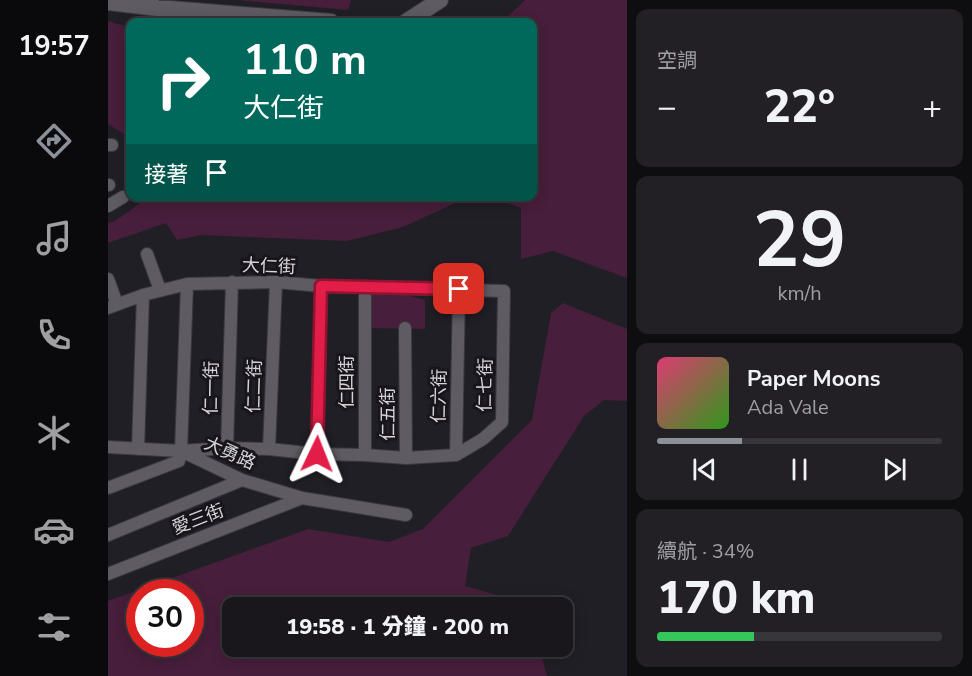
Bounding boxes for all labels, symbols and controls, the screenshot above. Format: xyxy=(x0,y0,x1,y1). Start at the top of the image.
text: 19:57 xyxy=(18,28,90,65)
text: 110 m xyxy=(243,32,367,89)
icon: right xyxy=(144,42,222,120)
text: 空調 xyxy=(657,47,697,74)
text: 22° xyxy=(764,77,835,138)
text: − xyxy=(657,85,677,130)
text: + xyxy=(922,85,942,130)
text: 大仁街 xyxy=(243,90,324,127)
icon: directions xyxy=(33,120,75,162)
icon: arrive xyxy=(200,156,233,189)
text: 接著 xyxy=(144,160,188,190)
text: 29 xyxy=(753,187,846,294)
icon: music xyxy=(33,217,75,259)
street label: 大仁街 xyxy=(242,253,296,279)
pin xyxy=(433,263,484,314)
icon: arrive xyxy=(442,272,475,305)
text: km/h xyxy=(777,280,822,307)
icon: phone xyxy=(33,314,75,356)
street label: 仁四街 xyxy=(335,355,359,409)
street label: 仁七街 xyxy=(473,358,497,412)
street label: 仁二街 xyxy=(241,359,267,413)
street label: 仁一街 xyxy=(199,361,223,415)
text: Paper Moons xyxy=(747,364,881,394)
street label: 仁六街 xyxy=(427,369,451,423)
street label: 仁五街 xyxy=(376,387,400,441)
text: Ada Vale xyxy=(747,394,829,421)
icon: climate xyxy=(33,412,75,454)
position arrow xyxy=(285,422,349,486)
street label: 大勇路 xyxy=(200,431,260,475)
icon: previous xyxy=(688,453,721,486)
icon: pause xyxy=(783,453,816,486)
icon: next xyxy=(878,453,911,486)
street label: 愛三街 xyxy=(168,498,228,540)
icon: car xyxy=(33,509,75,551)
text: 續航 · 34% xyxy=(657,538,754,565)
text: 170 km xyxy=(657,568,816,629)
speed limit sign: 30 xyxy=(126,579,204,657)
icon: filters xyxy=(33,606,75,648)
text: 19:58 · 1 分鐘 · 200 m xyxy=(286,612,509,642)

